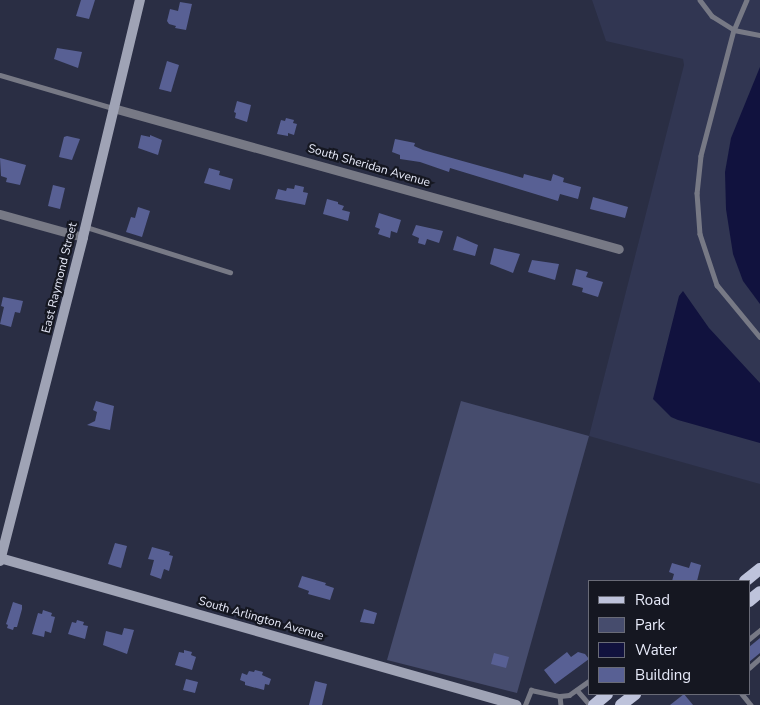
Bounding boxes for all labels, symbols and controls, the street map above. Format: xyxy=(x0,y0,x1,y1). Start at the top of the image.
street label: South Sheridan Avenue xyxy=(306,142,432,190)
street label: East Raymond Street xyxy=(39,221,81,335)
legend xyxy=(588,580,750,695)
text: Road xyxy=(635,590,670,610)
street label: South Arlington Avenue xyxy=(197,594,325,644)
text: Park xyxy=(635,615,665,635)
text: Water xyxy=(635,640,677,660)
text: Building xyxy=(635,665,691,685)

